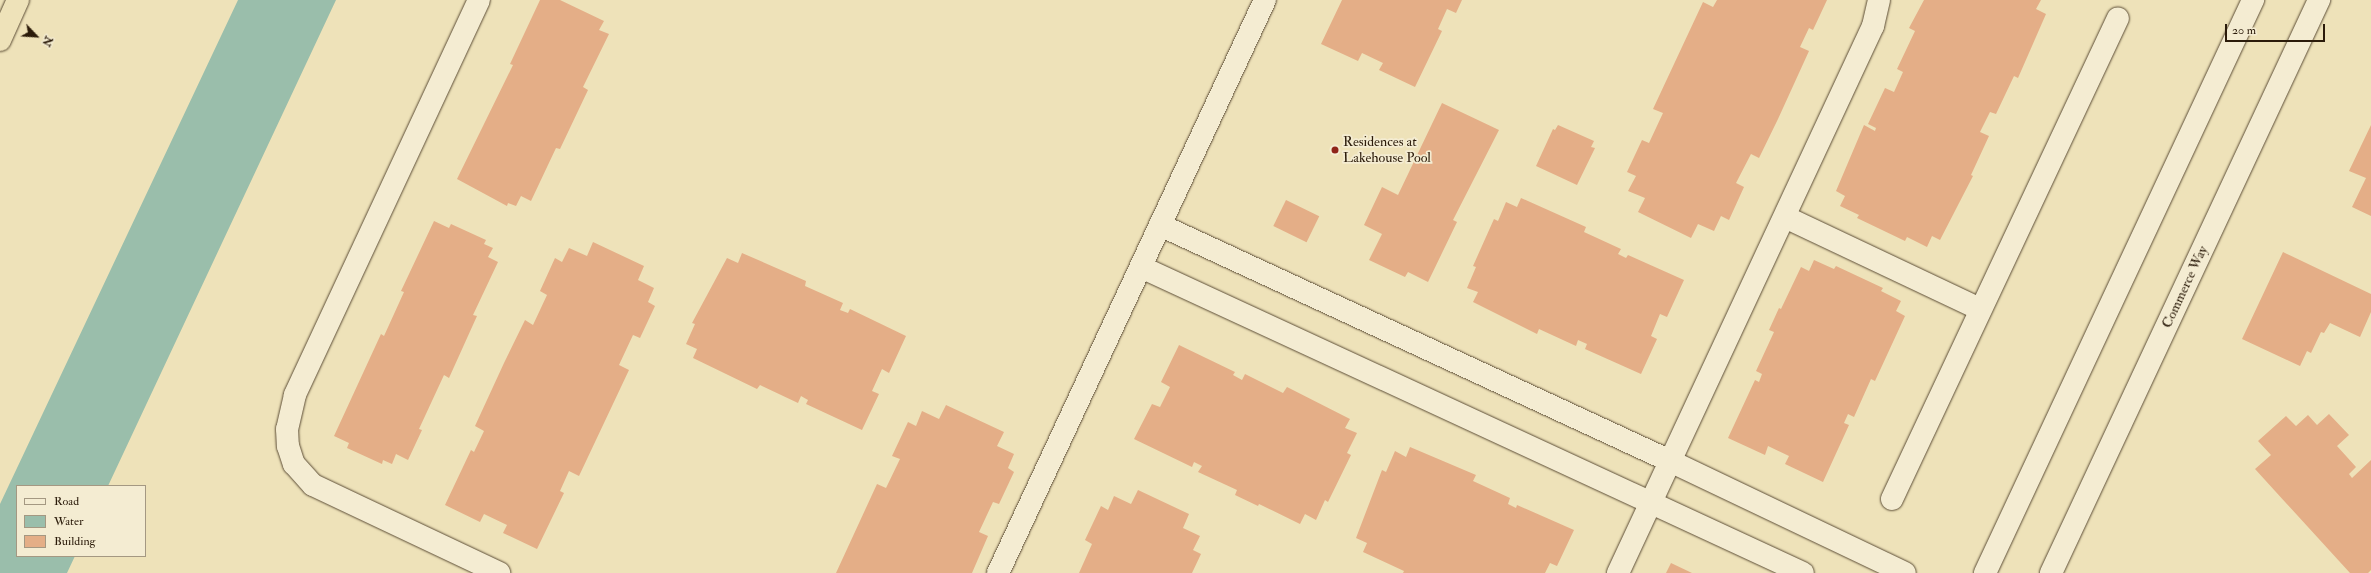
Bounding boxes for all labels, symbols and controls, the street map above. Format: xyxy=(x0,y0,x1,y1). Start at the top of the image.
north arrow xyxy=(16,16,56,56)
scale bar xyxy=(2227,16,2327,42)
text: 20 m xyxy=(2232,23,2256,38)
text: N xyxy=(39,34,55,48)
place label: Residences at Lakehouse Pool xyxy=(1343,134,1431,166)
marker: Residences at Lakehouse Pool xyxy=(1330,145,1340,155)
street label: Commerce Way xyxy=(2159,243,2211,331)
legend xyxy=(16,485,146,557)
text: Road xyxy=(54,494,79,509)
text: Water xyxy=(54,514,83,529)
text: Building xyxy=(54,534,95,549)

